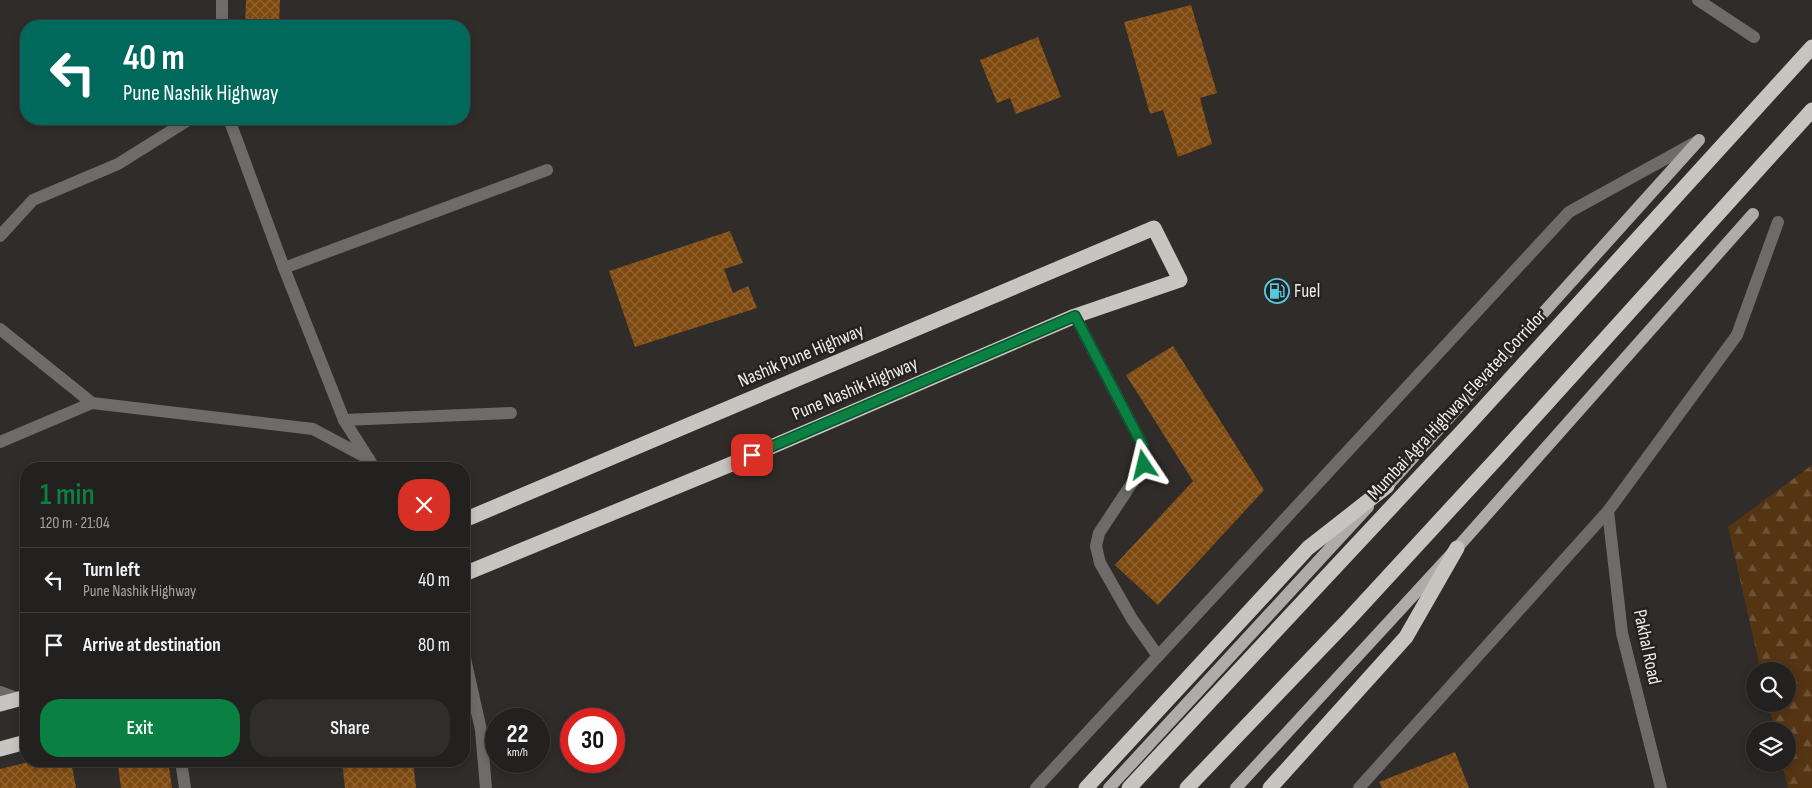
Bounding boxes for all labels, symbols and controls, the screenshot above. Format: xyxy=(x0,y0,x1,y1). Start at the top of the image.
text: 40 m xyxy=(123,37,185,80)
icon: left xyxy=(40,40,105,105)
text: Pune Nashik Highway xyxy=(123,80,279,107)
fuel station icon: Fuel xyxy=(1264,278,1290,304)
place label: Fuel xyxy=(1294,280,1320,303)
street label: Mumbai Agra Highway Elevated Corridor xyxy=(1363,305,1552,505)
street label: Nashik Pune Highway xyxy=(735,319,868,393)
street label: Pune Nashik Highway xyxy=(789,352,922,426)
pin xyxy=(731,434,773,476)
position arrow xyxy=(1117,438,1169,490)
icon: arrive xyxy=(738,441,766,469)
text: 1 min xyxy=(40,477,95,513)
button: close xyxy=(398,479,450,531)
text: 120 m · 21:04 xyxy=(40,514,110,533)
text: Turn left xyxy=(83,559,140,582)
icon: left xyxy=(40,566,68,594)
text: 40 m xyxy=(418,569,450,592)
text: Pune Nashik Highway xyxy=(83,582,196,601)
street label: Pakhal Road xyxy=(1628,607,1666,687)
icon: arrive xyxy=(40,631,68,659)
text: Arrive at destination xyxy=(83,634,221,657)
text: 80 m xyxy=(418,634,450,657)
map controls xyxy=(1746,662,1796,772)
button: search xyxy=(1746,662,1796,712)
button: Exit xyxy=(40,699,240,757)
button: Share xyxy=(250,699,450,757)
speed limit sign: 30 xyxy=(560,708,625,773)
text: 22 xyxy=(507,719,528,750)
button: layers xyxy=(1746,722,1796,772)
text: km/h xyxy=(507,745,528,760)

